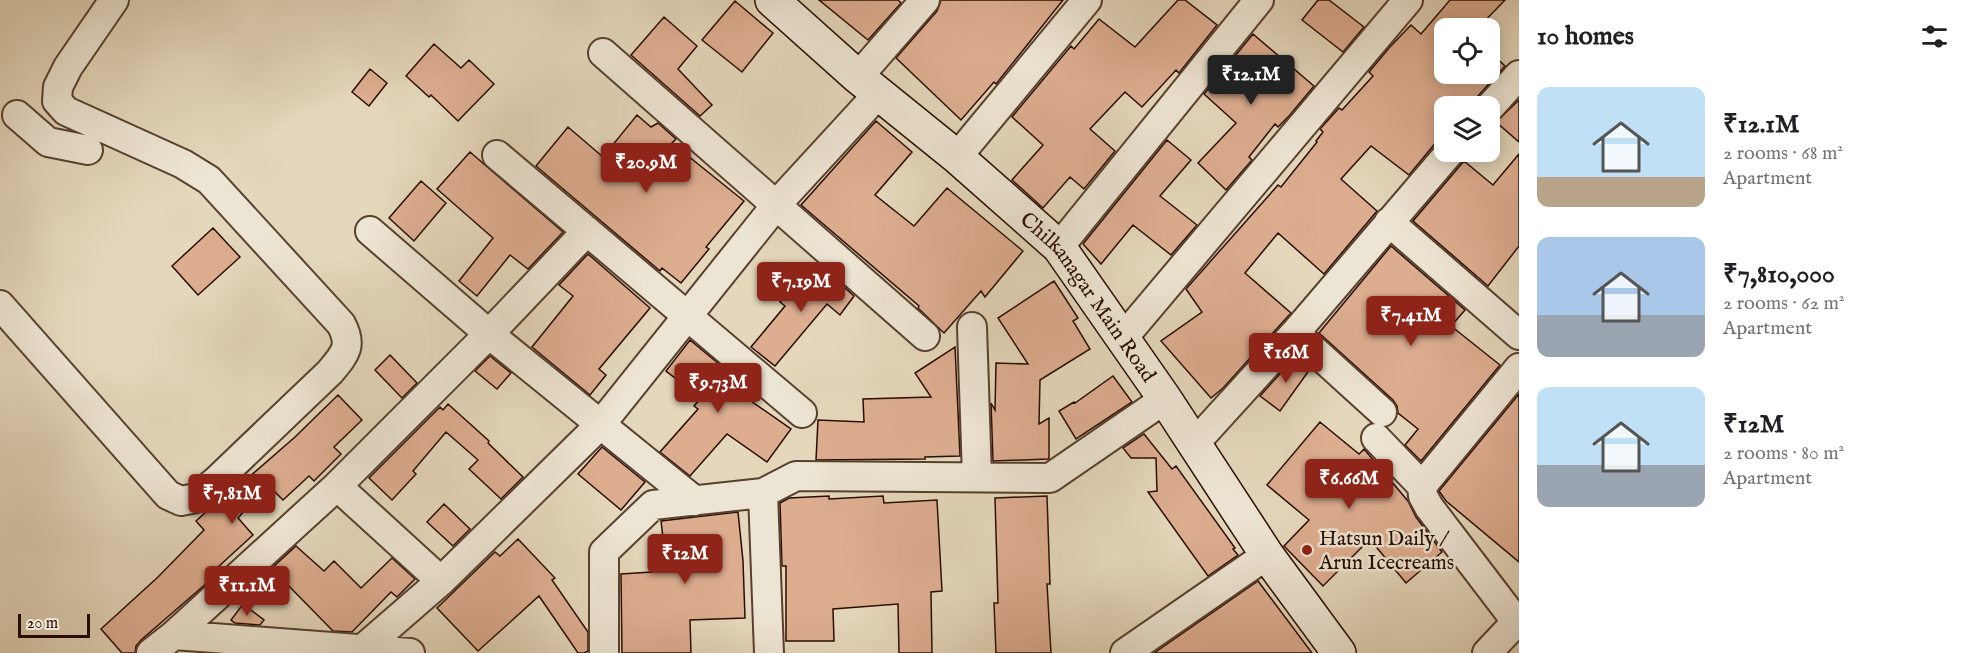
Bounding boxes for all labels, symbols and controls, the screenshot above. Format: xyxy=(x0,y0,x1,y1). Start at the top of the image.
map controls xyxy=(1434,18,1500,162)
button: locate xyxy=(1434,18,1500,84)
text: 10 homes xyxy=(1537,20,1634,53)
icon: filters xyxy=(1918,20,1951,53)
pin: ₹12.1M xyxy=(1202,55,1300,106)
text: ₹12.1M xyxy=(1222,62,1280,87)
button: layers xyxy=(1434,96,1500,162)
text: ₹12.1M xyxy=(1723,108,1799,141)
icon: home xyxy=(1585,111,1657,183)
text: 2 rooms · 68 m² xyxy=(1723,141,1843,166)
pin: ₹20.9M xyxy=(597,143,695,194)
text: ₹20.9M xyxy=(615,150,677,175)
text: Apartment xyxy=(1723,166,1812,191)
street label: Chilkanagar Main Road xyxy=(1014,207,1162,389)
text: ₹7,810,000 xyxy=(1723,258,1835,291)
icon: home xyxy=(1585,261,1657,333)
pin: ₹7.19M xyxy=(752,262,850,313)
text: ₹7.19M xyxy=(771,269,831,294)
text: 2 rooms · 62 m² xyxy=(1723,291,1845,316)
pin: ₹7.41M xyxy=(1362,296,1460,347)
text: ₹7.41M xyxy=(1380,303,1442,328)
text: Apartment xyxy=(1723,316,1812,341)
pin: ₹16M xyxy=(1250,333,1322,384)
text: ₹16M xyxy=(1263,340,1309,365)
pin: ₹9.73M xyxy=(669,363,767,414)
text: ₹9.73M xyxy=(688,370,748,395)
text: ₹12M xyxy=(1723,408,1784,441)
icon: home xyxy=(1585,411,1657,483)
text: 2 rooms · 80 m² xyxy=(1723,441,1844,466)
pin: ₹6.66M xyxy=(1300,459,1398,510)
text: ₹6.66M xyxy=(1319,466,1379,491)
text: Apartment xyxy=(1723,466,1812,491)
pin: ₹7.81M xyxy=(183,474,281,525)
text: ₹7.81M xyxy=(202,481,262,506)
place label: Hatsun Daily / Arun Icecreams xyxy=(1318,526,1454,577)
pin: ₹12M xyxy=(649,534,721,585)
text: ₹12M xyxy=(661,541,709,566)
marker: Hatsun Daily / Arun Icecreams xyxy=(1300,543,1314,557)
pin: ₹11.1M xyxy=(198,566,296,617)
text: ₹11.1M xyxy=(219,573,275,598)
scale bar xyxy=(18,611,90,638)
text: 20 m xyxy=(27,614,58,634)

